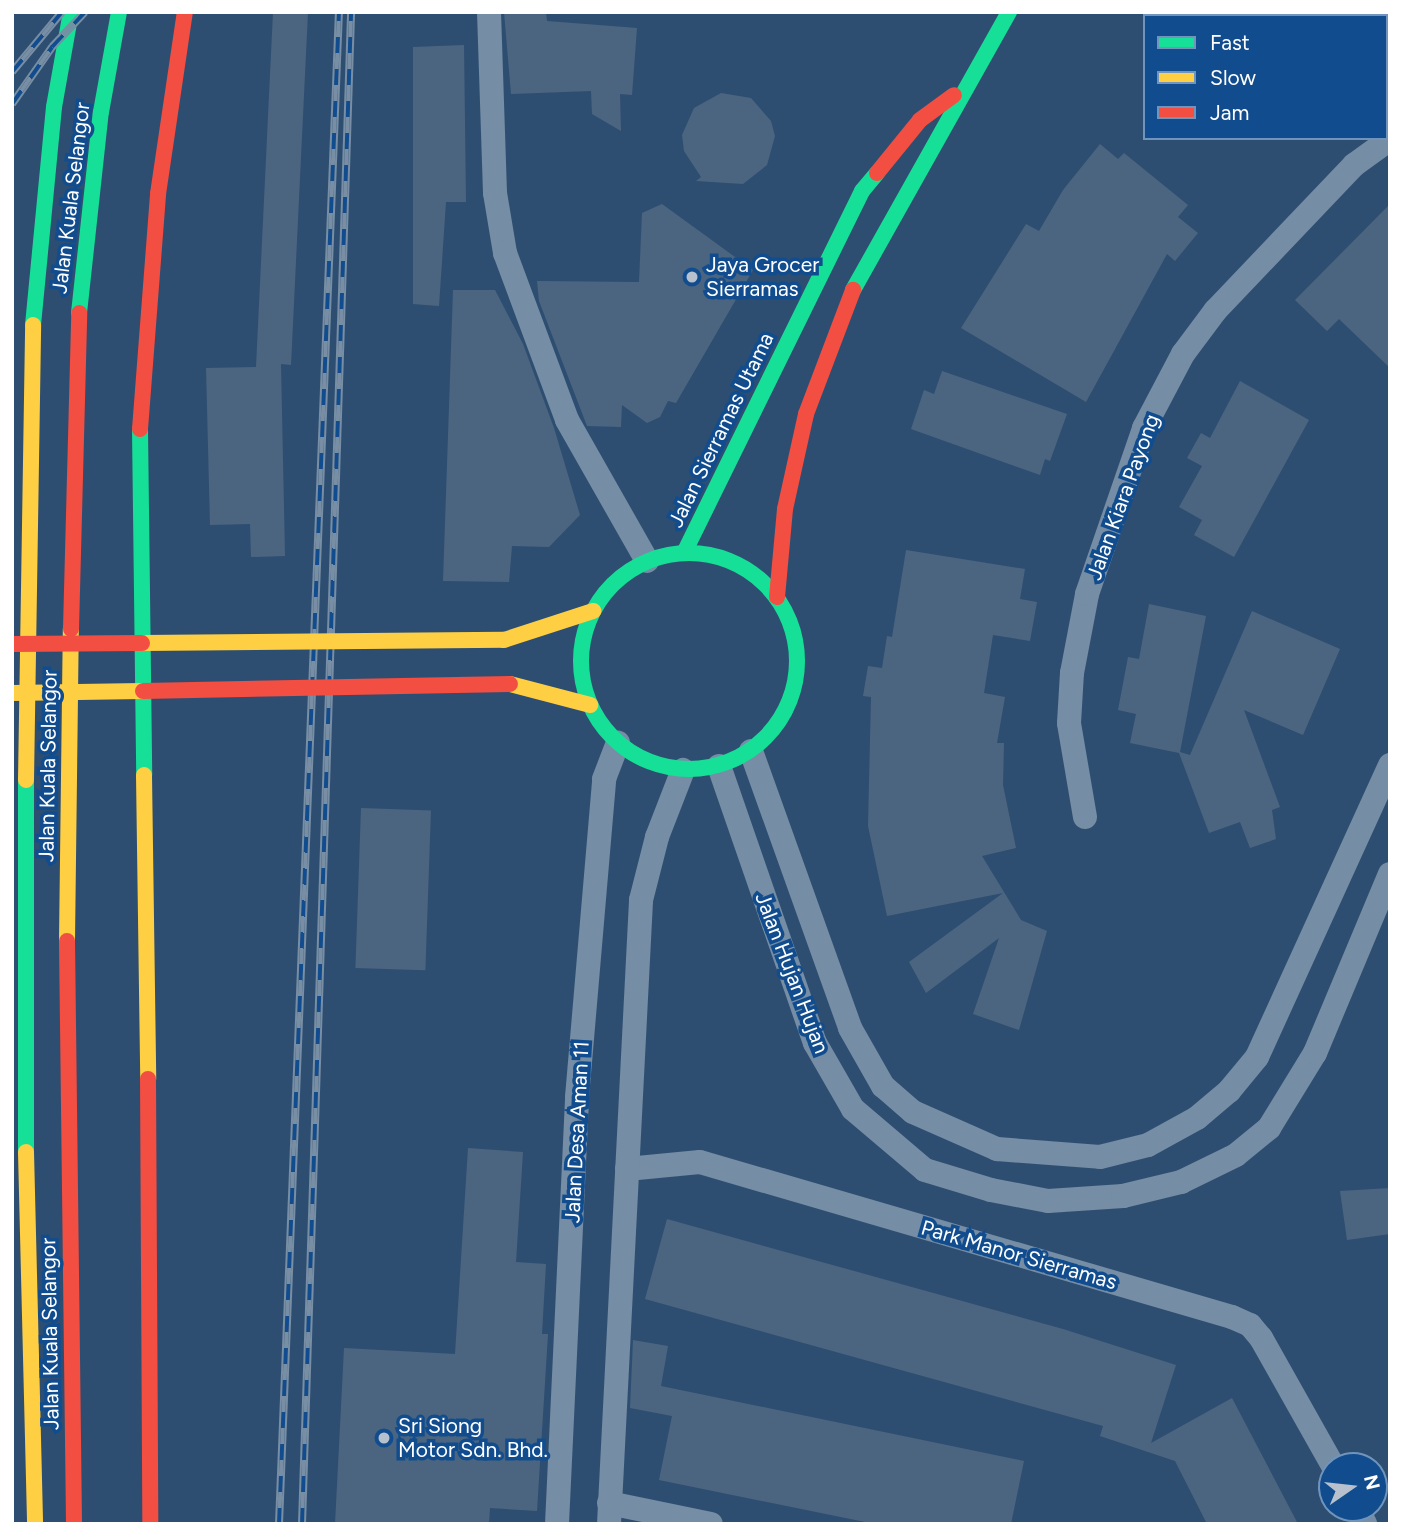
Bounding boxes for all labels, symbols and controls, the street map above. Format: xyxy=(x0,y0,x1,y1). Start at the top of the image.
legend xyxy=(1143,14,1388,140)
text: Fast xyxy=(1210,30,1250,55)
text: Slow xyxy=(1210,65,1256,90)
text: Jam xyxy=(1210,100,1249,125)
street label: Jalan Kuala Selangor xyxy=(47,101,95,295)
place label: Jaya Grocer Sierramas xyxy=(706,252,819,302)
marker: Jaya Grocer Sierramas xyxy=(684,269,700,285)
street label: Jalan Sierramas Utama xyxy=(663,329,779,531)
street label: Jalan Kiara Payong xyxy=(1081,411,1165,583)
street label: Jalan Kuala Selangor xyxy=(34,670,62,862)
street label: Jalan Hujan Hujan xyxy=(750,889,834,1057)
street label: Jalan Desa Aman 11 xyxy=(560,1040,594,1224)
street label: Park Manor Sierramas xyxy=(918,1215,1120,1295)
street label: Jalan Kuala Selangor xyxy=(36,1238,64,1430)
place label: Sri Siong Motor Sdn. Bhd. xyxy=(398,1413,548,1463)
marker: Sri Siong Motor Sdn. Bhd. xyxy=(376,1430,392,1446)
north arrow xyxy=(1318,1452,1388,1522)
text: N xyxy=(1359,1472,1385,1492)

